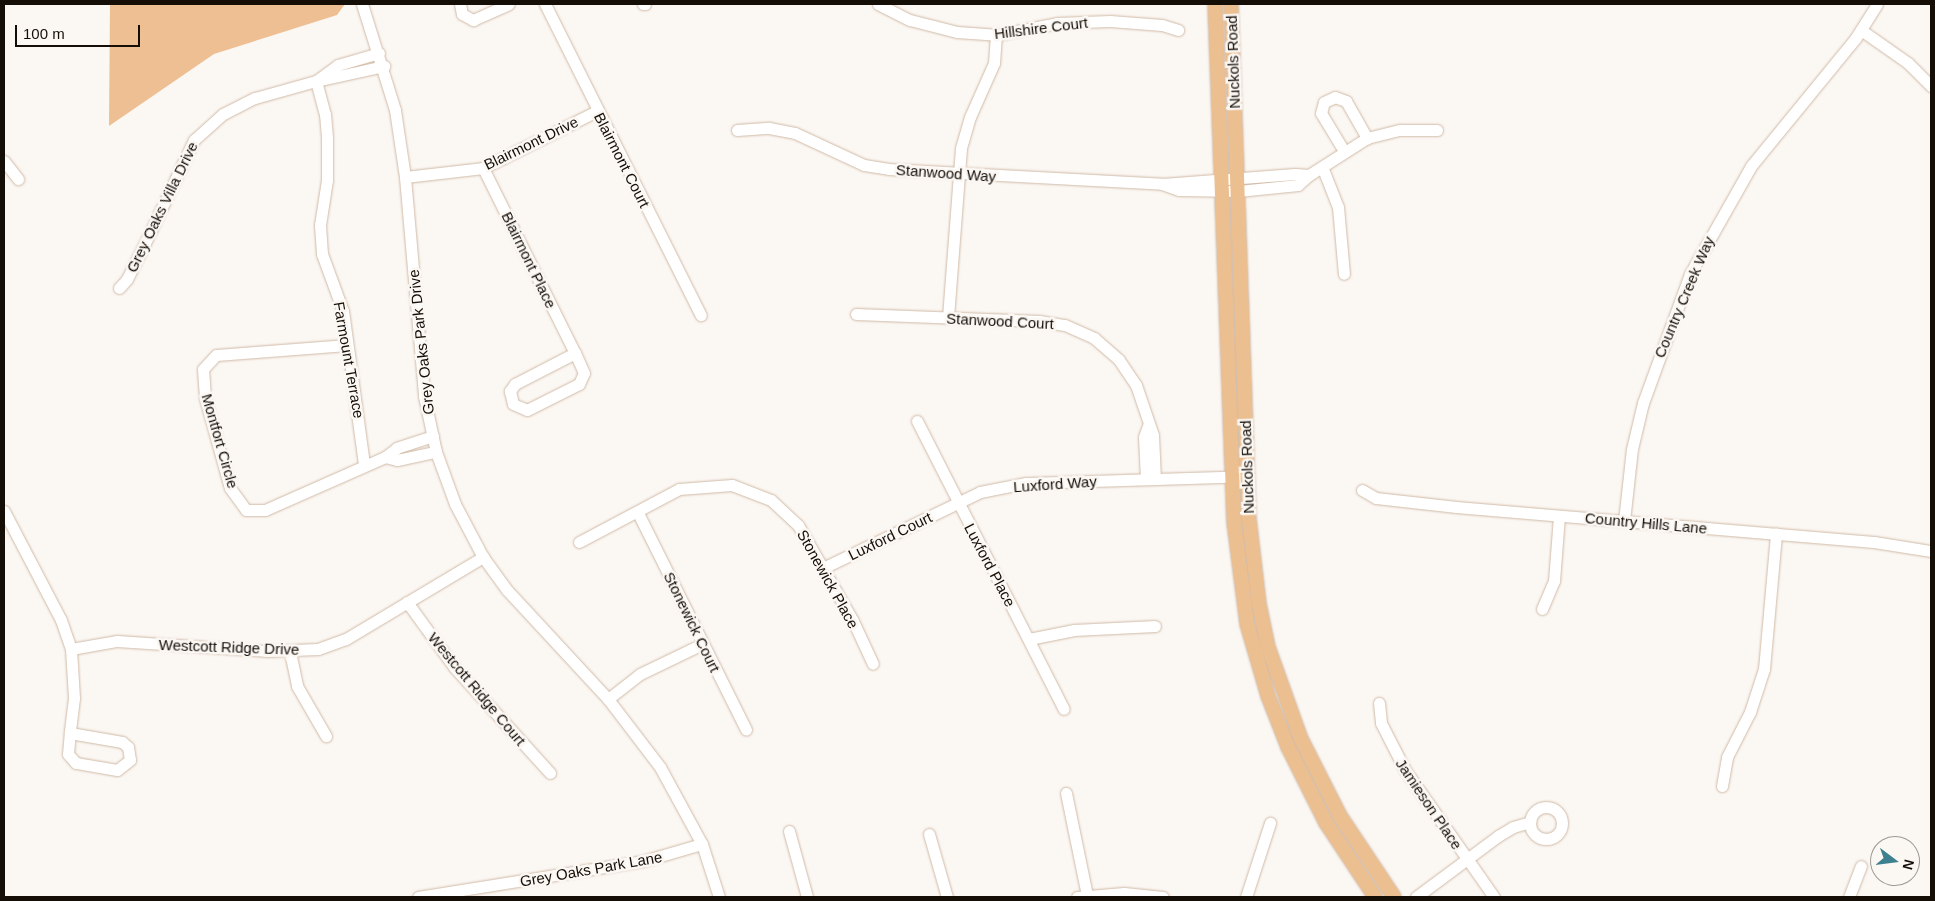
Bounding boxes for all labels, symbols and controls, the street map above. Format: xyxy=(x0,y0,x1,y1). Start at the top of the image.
street label: Hillshire Court xyxy=(993,13,1089,43)
scale bar xyxy=(18,15,142,47)
street label: Nuckols Road xyxy=(1222,15,1244,109)
text: 100 m xyxy=(23,25,65,42)
street label: Blairmont Court xyxy=(590,109,654,211)
street label: Blairmont Drive xyxy=(481,112,581,174)
street label: Grey Oaks Villa Drive xyxy=(123,139,201,275)
street label: Stanwood Way xyxy=(895,161,997,185)
street label: Blairmont Place xyxy=(498,209,560,311)
street label: Country Creek Way xyxy=(1650,234,1718,360)
street label: Grey Oaks Park Drive xyxy=(404,269,438,415)
street label: Farmount Terrace xyxy=(330,300,368,420)
street label: Stanwood Court xyxy=(946,309,1054,333)
street label: Montfort Circle xyxy=(198,392,242,490)
street label: Nuckols Road xyxy=(1236,420,1258,514)
street label: Luxford Way xyxy=(1013,472,1097,496)
street label: Luxford Court xyxy=(845,508,935,564)
street label: Country Hills Lane xyxy=(1584,509,1708,537)
street label: Luxford Place xyxy=(961,520,1019,610)
street label: Stonewick Place xyxy=(793,527,863,631)
street label: Stonewick Court xyxy=(660,569,724,675)
street label: Westcott Ridge Court xyxy=(424,629,530,749)
street label: Westcott Ridge Drive xyxy=(158,636,300,658)
street label: Jamieson Place xyxy=(1392,755,1466,853)
north arrow xyxy=(1870,836,1920,886)
street label: Grey Oaks Park Lane xyxy=(518,848,664,890)
text: N xyxy=(1899,858,1918,872)

